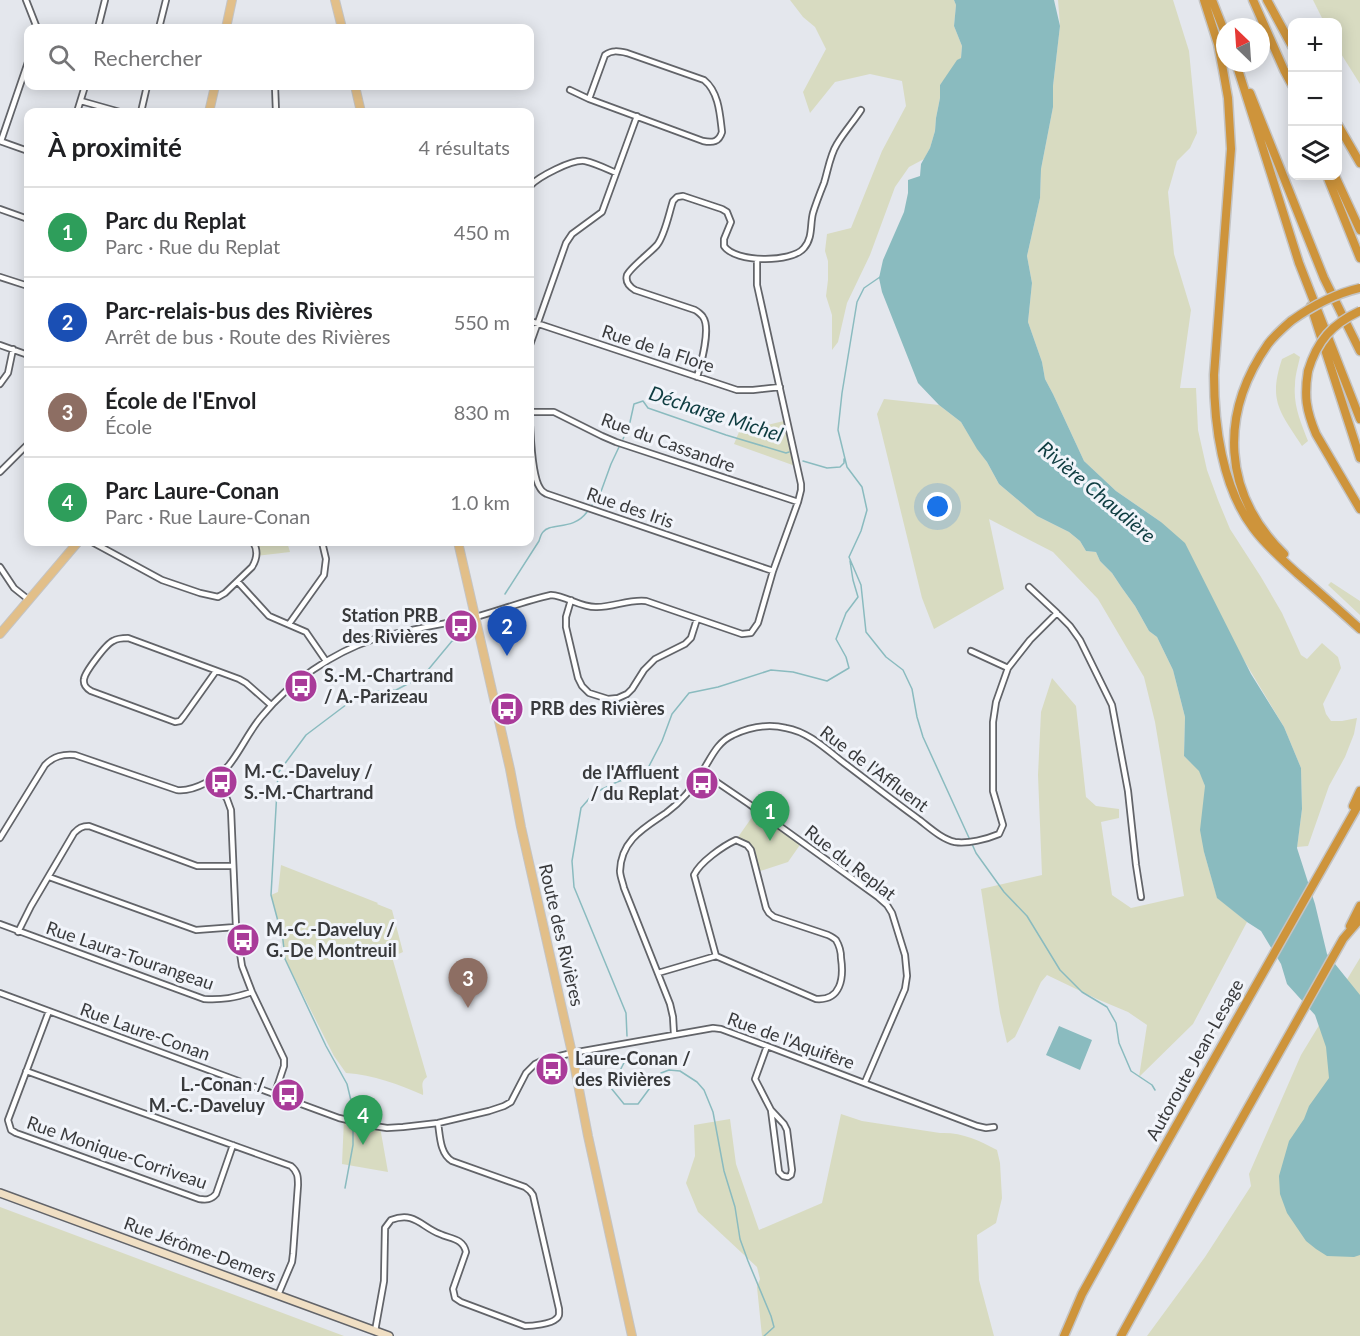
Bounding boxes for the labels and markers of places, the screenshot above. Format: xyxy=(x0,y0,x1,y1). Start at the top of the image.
place label: Station PRB des Rivières xyxy=(342,604,438,647)
pin: 2 xyxy=(488,606,526,656)
bus stop icon: Station PRB des Rivières xyxy=(443,608,479,644)
place label: S.-M.-Chartrand / A.-Parizeau xyxy=(324,664,454,707)
bus stop icon: S.-M.-Chartrand / A.-Parizeau xyxy=(283,668,319,704)
bus stop icon: PRB des Rivières xyxy=(489,691,525,727)
place label: PRB des Rivières xyxy=(530,697,665,719)
place label: M.-C.-Daveluy / S.-M.-Chartrand xyxy=(244,760,374,803)
place label: de l'Affluent / du Replat xyxy=(582,761,679,804)
bus stop icon: M.-C.-Daveluy / S.-M.-Chartrand xyxy=(203,764,239,800)
bus stop icon: de l'Affluent / du Replat xyxy=(684,765,720,801)
pin: 1 xyxy=(750,792,790,841)
place label: M.-C.-Daveluy / G.-De Montreuil xyxy=(266,918,397,961)
bus stop icon: M.-C.-Daveluy / G.-De Montreuil xyxy=(225,922,261,958)
pin: 3 xyxy=(448,958,488,1008)
place label: Laure-Conan / des Rivières xyxy=(575,1047,691,1090)
bus stop icon: Laure-Conan / des Rivières xyxy=(534,1051,570,1087)
place label: L.-Conan / M.-C.-Daveluy xyxy=(149,1073,265,1116)
bus stop icon: L.-Conan / M.-C.-Daveluy xyxy=(270,1077,306,1113)
pin: 4 xyxy=(344,1096,382,1145)

